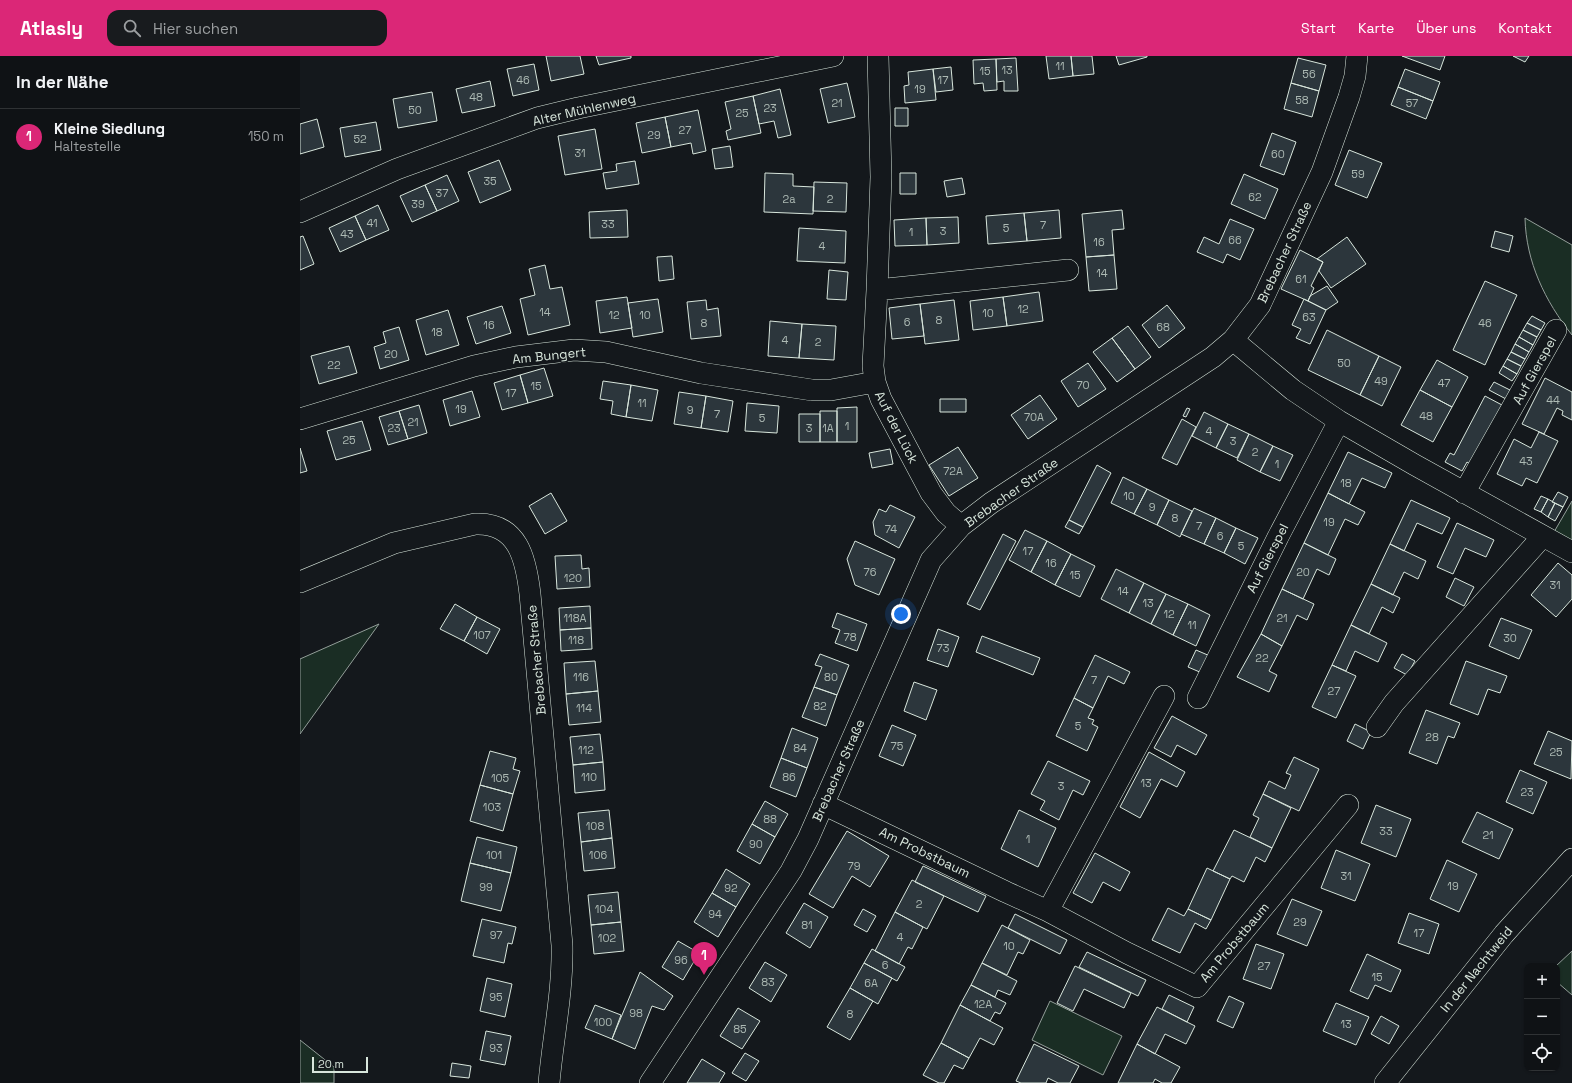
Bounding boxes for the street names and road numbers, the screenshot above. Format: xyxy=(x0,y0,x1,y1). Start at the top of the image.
street label: Alter Mühlenweg xyxy=(531,89,637,130)
street label: Brebacher Straße xyxy=(1253,199,1315,306)
street label: Auf Gierspel xyxy=(1509,333,1560,407)
street label: Am Bungert xyxy=(511,343,587,368)
street label: Auf der Lück xyxy=(871,388,922,466)
street label: Brebacher Straße xyxy=(961,454,1061,531)
street label: Auf Gierspel xyxy=(1243,521,1292,596)
street label: Brebacher Straße xyxy=(523,604,550,716)
street label: Brebacher Straße xyxy=(808,716,869,824)
street label: Am Probstbaum xyxy=(877,823,973,882)
street label: Am Probstbaum xyxy=(1196,899,1273,986)
street label: In der Nachtweid xyxy=(1436,923,1516,1016)

